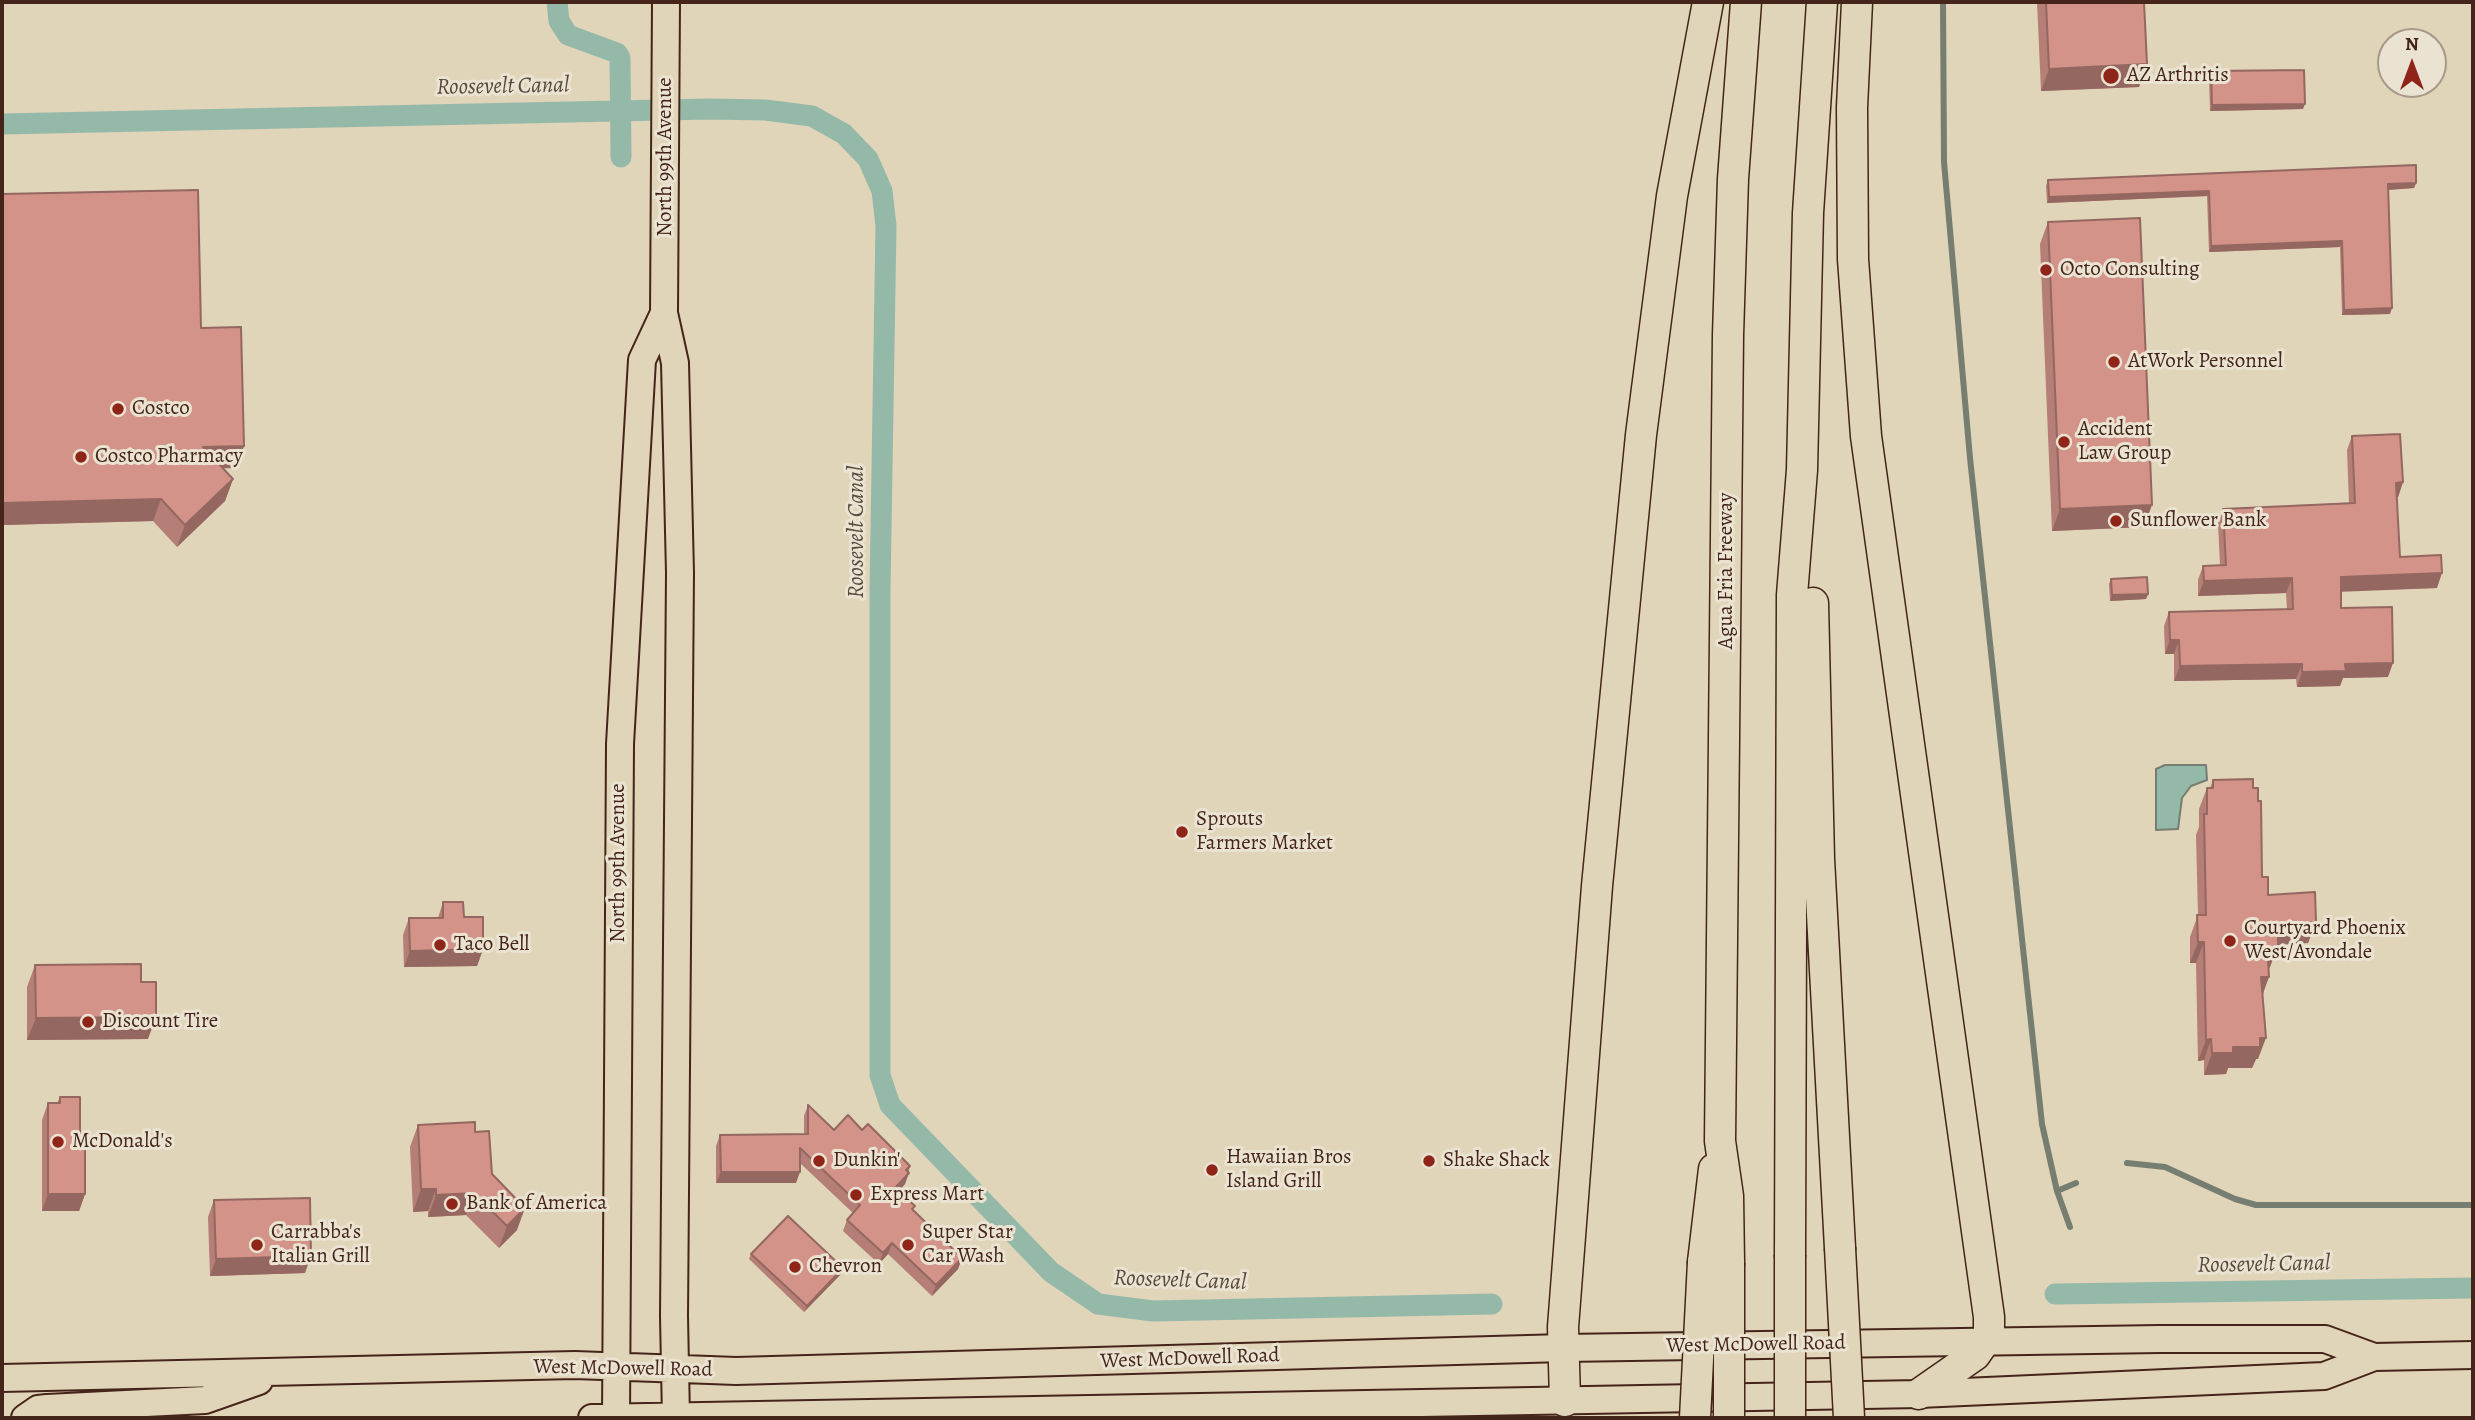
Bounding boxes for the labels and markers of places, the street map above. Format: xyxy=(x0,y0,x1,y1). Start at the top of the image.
place label: AZ Arthritis xyxy=(2127,63,2229,89)
marker: AZ Arthritis xyxy=(2101,66,2121,86)
place label: Octo Consulting xyxy=(2060,257,2199,283)
marker: Octo Consulting xyxy=(2038,262,2054,278)
place label: AtWork Personnel xyxy=(2128,349,2283,375)
marker: AtWork Personnel xyxy=(2106,354,2122,370)
place label: Costco xyxy=(132,396,190,422)
marker: Costco xyxy=(110,401,126,417)
place label: Accident Law Group xyxy=(2078,417,2171,467)
marker: Accident Law Group xyxy=(2056,434,2072,450)
place label: Costco Pharmacy xyxy=(95,444,243,470)
marker: Costco Pharmacy xyxy=(73,449,89,465)
place label: Sunflower Bank xyxy=(2130,508,2267,534)
marker: Sunflower Bank xyxy=(2108,513,2124,529)
place label: Sprouts Farmers Market xyxy=(1196,807,1333,857)
marker: Sprouts Farmers Market xyxy=(1174,824,1190,840)
place label: Courtyard Phoenix West/Avondale xyxy=(2244,916,2406,966)
place label: Taco Bell xyxy=(454,932,529,958)
marker: Courtyard Phoenix West/Avondale xyxy=(2222,933,2238,949)
marker: Taco Bell xyxy=(432,937,448,953)
place label: Discount Tire xyxy=(102,1009,218,1035)
marker: Discount Tire xyxy=(80,1014,96,1030)
place label: McDonald's xyxy=(72,1129,173,1155)
marker: McDonald's xyxy=(50,1134,66,1150)
place label: Hawaiian Bros Island Grill xyxy=(1226,1145,1351,1195)
place label: Dunkin' xyxy=(833,1148,901,1174)
place label: Shake Shack xyxy=(1443,1148,1550,1174)
marker: Dunkin' xyxy=(811,1153,827,1169)
marker: Shake Shack xyxy=(1421,1153,1437,1169)
marker: Hawaiian Bros Island Grill xyxy=(1204,1162,1220,1178)
place label: Express Mart xyxy=(870,1182,984,1208)
marker: Express Mart xyxy=(848,1187,864,1203)
place label: Bank of America xyxy=(466,1191,607,1217)
marker: Bank of America xyxy=(444,1196,460,1212)
place label: Carrabba's Italian Grill xyxy=(271,1220,370,1270)
place label: Super Star Car Wash xyxy=(922,1220,1013,1270)
marker: Carrabba's Italian Grill xyxy=(249,1237,265,1253)
marker: Super Star Car Wash xyxy=(900,1237,916,1253)
place label: Chevron xyxy=(809,1254,882,1280)
marker: Chevron xyxy=(787,1259,803,1275)

